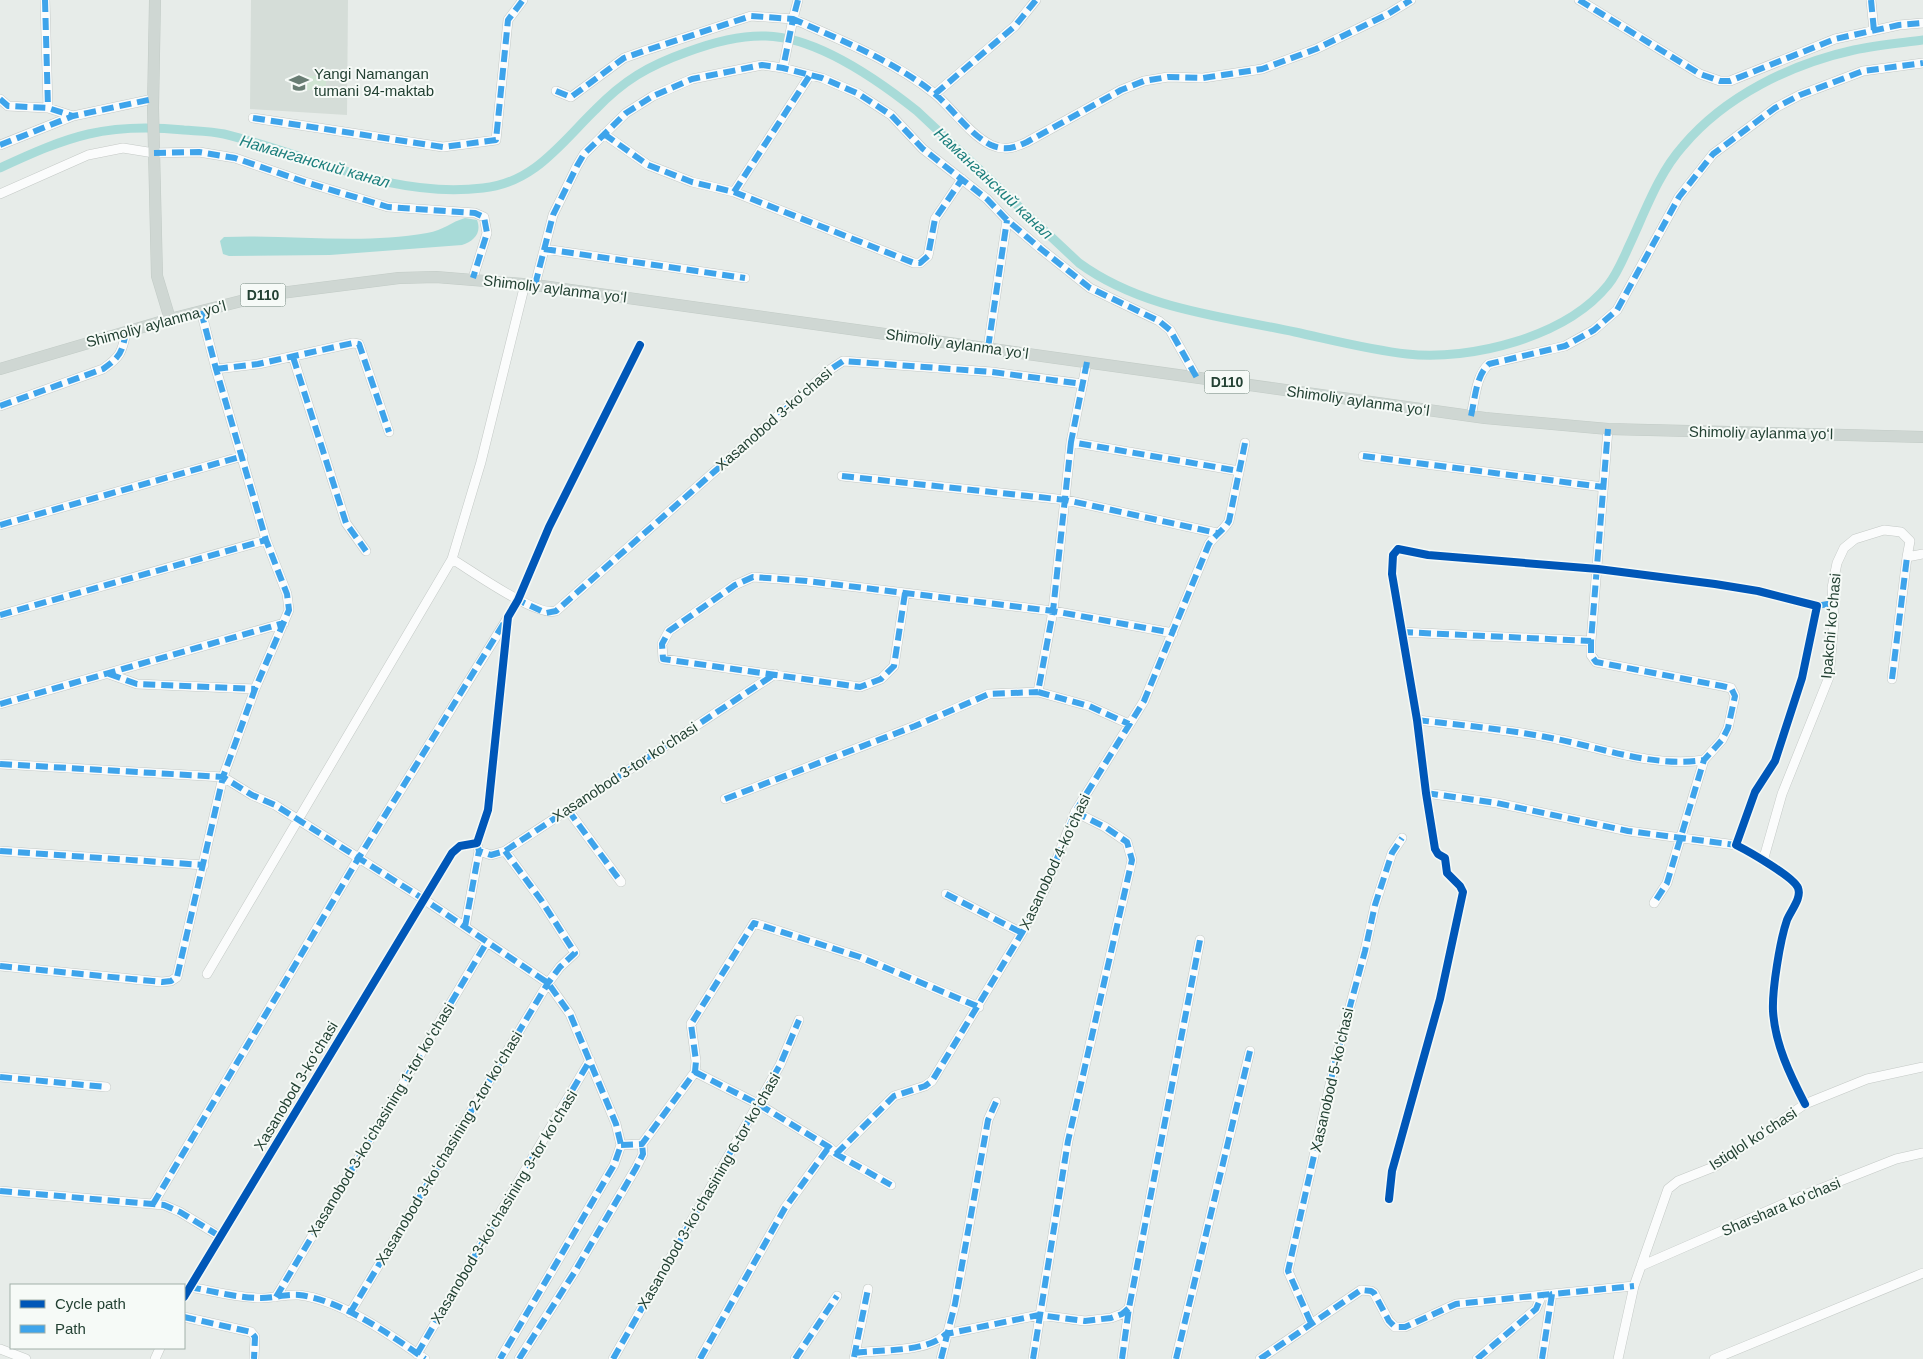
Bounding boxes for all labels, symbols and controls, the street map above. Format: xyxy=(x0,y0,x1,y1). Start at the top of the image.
place label: Yangi Namangan tumani 94-maktab xyxy=(314,65,434,99)
school or university icon: Yangi Namangan tumani 94-maktab xyxy=(288,72,310,94)
water label: Наманганский канал xyxy=(931,124,1056,243)
water label: Наманганский канал xyxy=(238,132,392,191)
street label: Shimoliy aylanma yoʻl xyxy=(482,271,628,306)
road number: D110 xyxy=(240,284,286,306)
street label: Shimoliy aylanma yoʻl xyxy=(84,297,228,350)
street label: Shimoliy aylanma yoʻl xyxy=(884,325,1030,362)
street label: Xasanobod 3-koʻchasi xyxy=(712,364,835,473)
road number: D110 xyxy=(1204,371,1250,394)
street label: Shimoliy aylanma yoʻl xyxy=(1285,382,1431,419)
street label: Shimoliy aylanma yoʻl xyxy=(1689,423,1833,442)
street label: Ipakchi koʻchasi xyxy=(1817,572,1844,679)
street label: Xasanobod 3-tor koʻchasi xyxy=(549,718,700,825)
street label: Xasanobod 4-koʻchasi xyxy=(1016,791,1093,932)
street label: Xasanobod 3-koʻchasining 1-tor koʻchasi xyxy=(304,1000,457,1240)
street label: Xasanobod 5-koʻchasi xyxy=(1307,1006,1356,1154)
street label: Xasanobod 3-koʻchasi xyxy=(250,1018,341,1153)
street label: Xasanobod 3-koʻchasining 2-tor koʻchasi xyxy=(372,1028,525,1268)
street label: Xasanobod 3-koʻchasining 6-tor koʻchasi xyxy=(634,1070,783,1312)
street label: Xasanobod 3-koʻchasining 3-tor koʻchasi xyxy=(427,1087,580,1327)
street label: Istiqlol koʻchasi xyxy=(1706,1104,1800,1173)
street label: Sharshara koʻchasi xyxy=(1719,1174,1843,1239)
legend xyxy=(10,1284,185,1349)
text: Cycle path xyxy=(55,1295,126,1312)
text: Path xyxy=(55,1320,86,1337)

